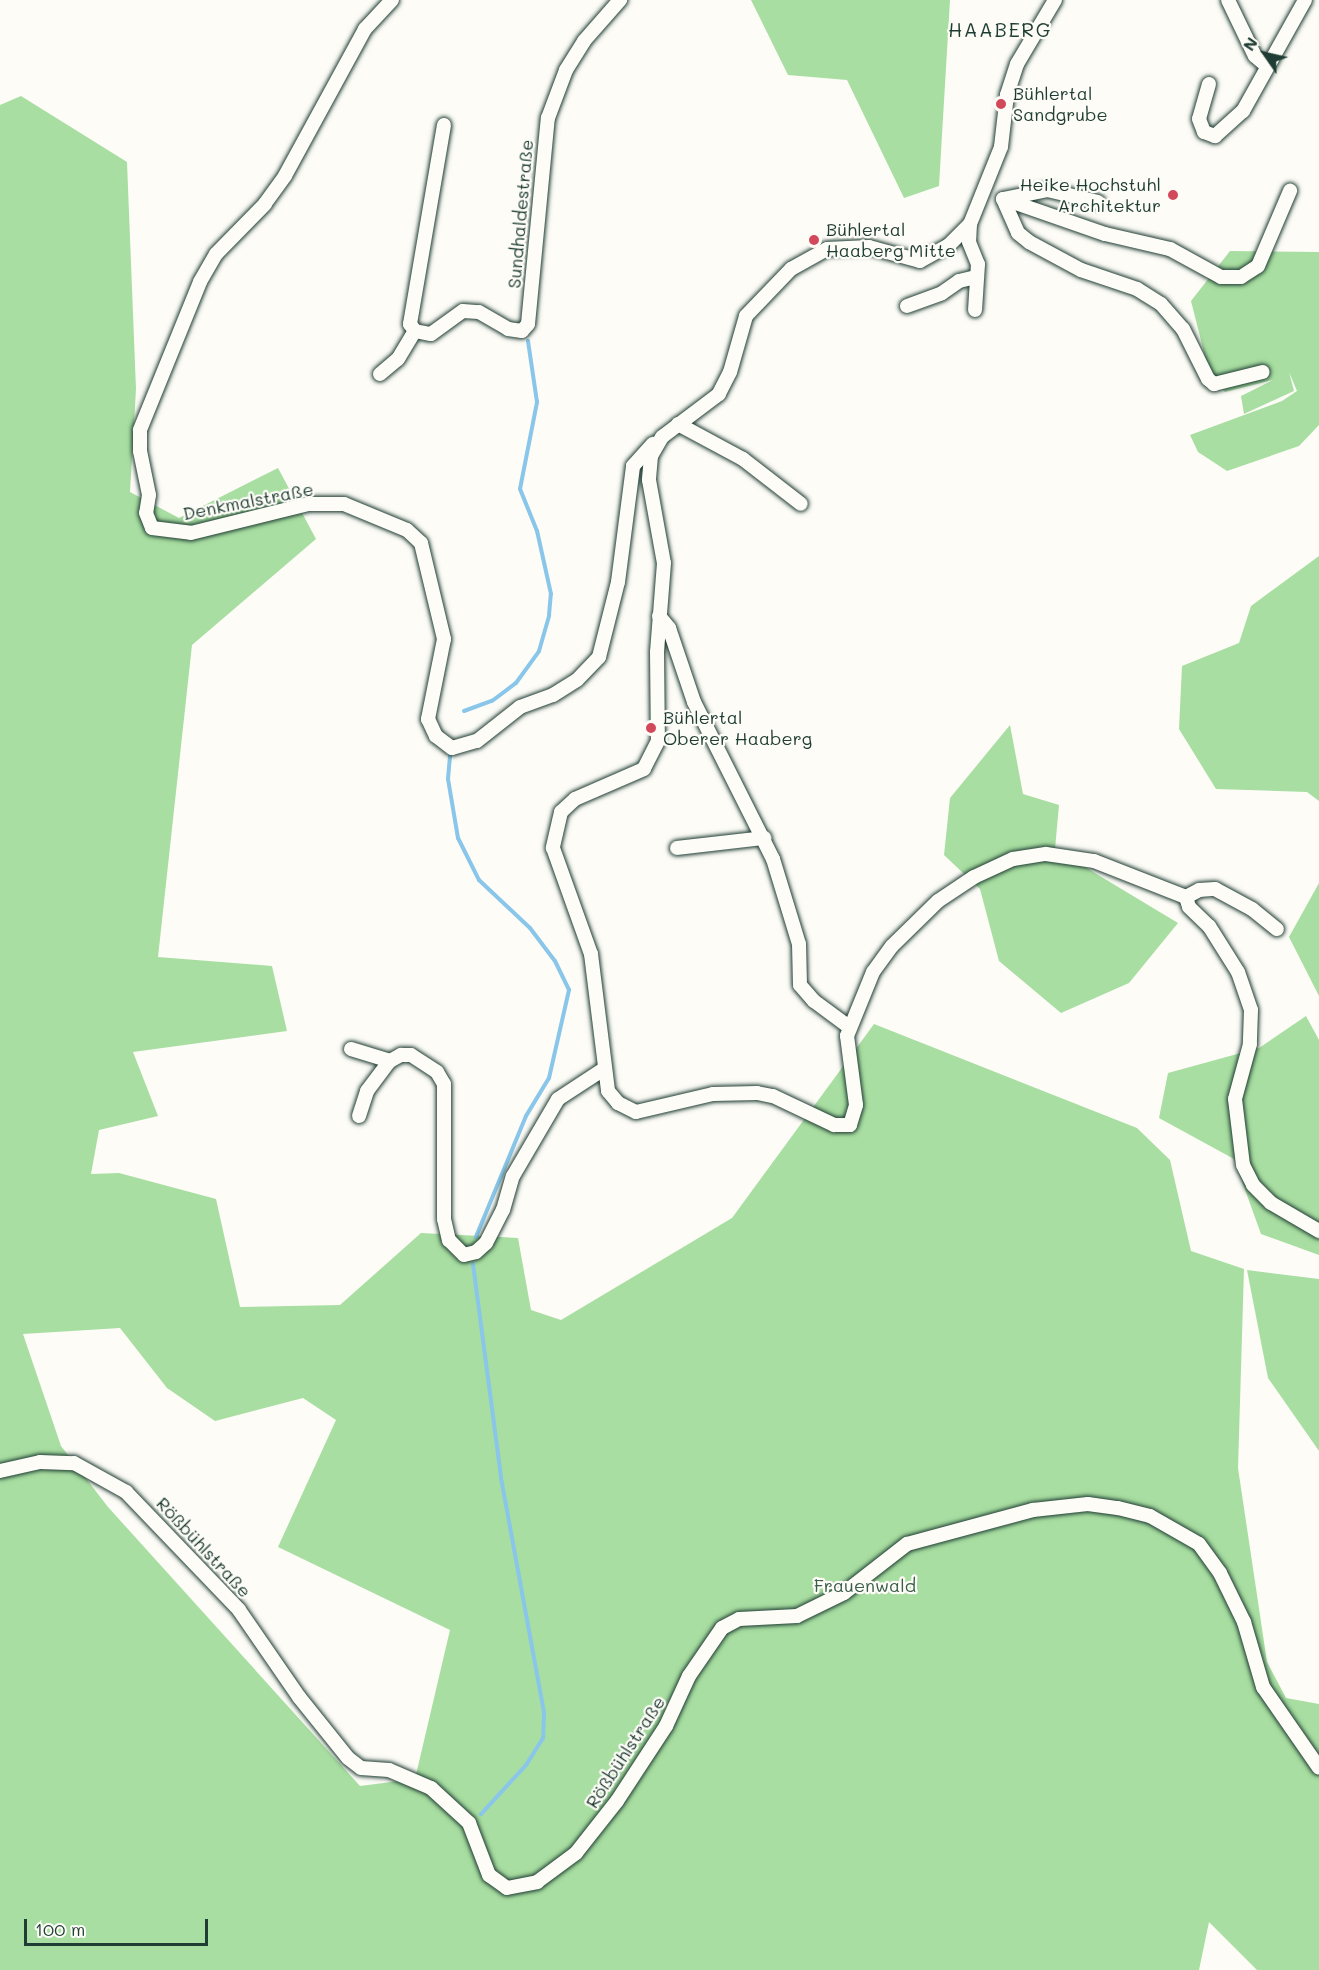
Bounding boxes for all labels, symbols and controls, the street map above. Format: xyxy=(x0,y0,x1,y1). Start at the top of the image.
district label: HAABERG xyxy=(948,17,1052,41)
north arrow xyxy=(1235,24,1295,84)
text: N xyxy=(1238,33,1262,55)
place label: Bühlertal Sandgrube xyxy=(1013,83,1108,125)
marker: Bühlertal Sandgrube xyxy=(994,97,1008,111)
street label: Sundhaldestraße xyxy=(503,139,537,289)
place label: Heike Hochstuhl Architektur xyxy=(1020,174,1161,216)
marker: Heike Hochstuhl Architektur xyxy=(1166,188,1180,202)
place label: Bühlertal Haaberg Mitte xyxy=(826,219,956,262)
marker: Bühlertal Haaberg Mitte xyxy=(807,233,821,247)
street label: Denkmalstraße xyxy=(181,478,315,524)
place label: Bühlertal Oberer Haaberg xyxy=(663,707,812,750)
marker: Bühlertal Oberer Haaberg xyxy=(644,721,658,735)
street label: Rößbühlstraße xyxy=(152,1492,256,1602)
park label: Frauenwald xyxy=(814,1574,916,1596)
street label: Rößbühlstraße xyxy=(581,1692,669,1812)
scale bar xyxy=(27,1907,212,1945)
text: 100 m xyxy=(35,1917,85,1941)

